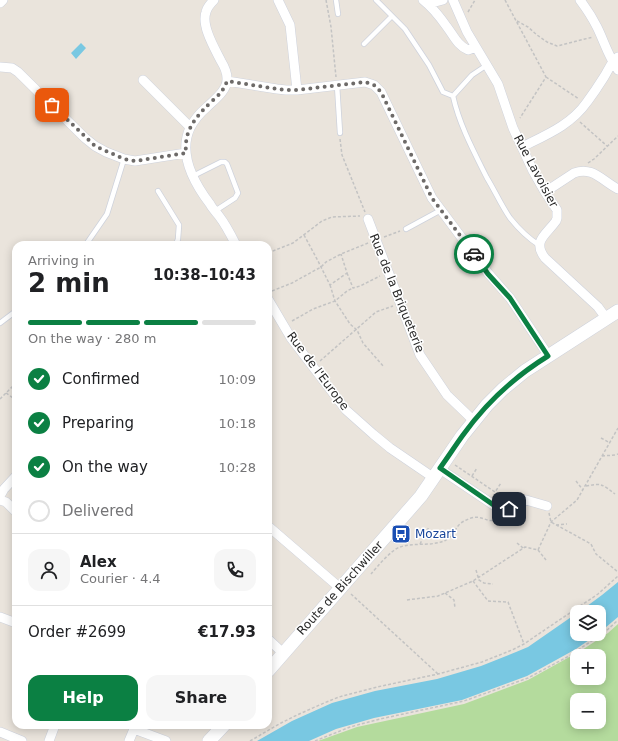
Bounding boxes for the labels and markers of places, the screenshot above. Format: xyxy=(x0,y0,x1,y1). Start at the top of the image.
pin xyxy=(35,88,69,122)
pin xyxy=(492,492,526,526)
bus stop icon: Mozart xyxy=(390,523,412,545)
place label: Mozart xyxy=(415,527,456,541)

